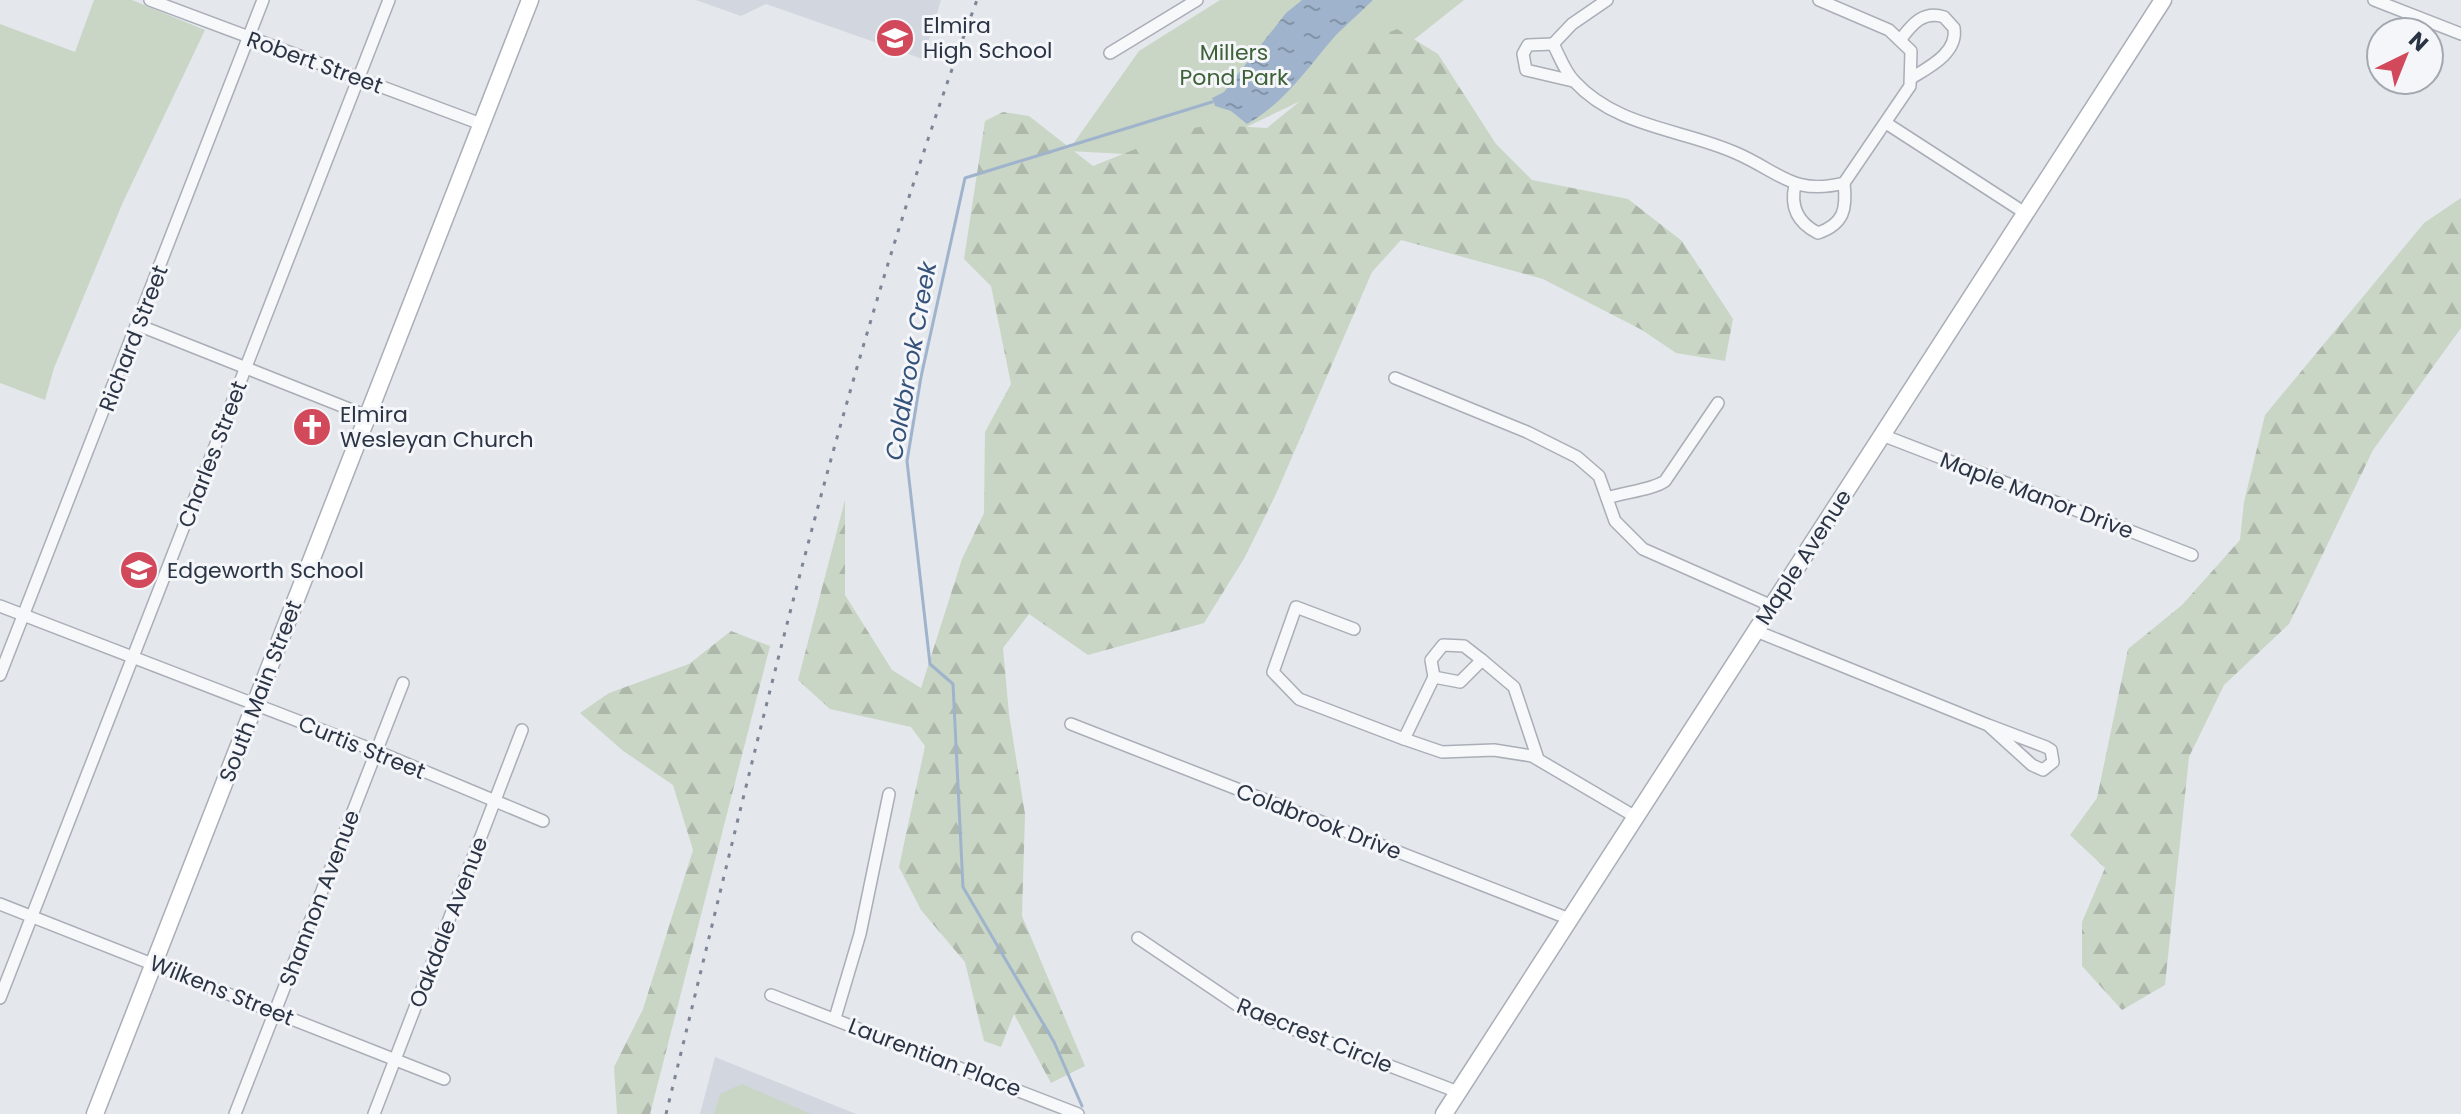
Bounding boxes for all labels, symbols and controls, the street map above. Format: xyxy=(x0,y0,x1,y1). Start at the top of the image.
place label: Elmira High School xyxy=(923,10,1052,66)
north arrow xyxy=(2365,16,2445,96)
school or university icon: Elmira High School xyxy=(874,17,916,59)
street label: Robert Street xyxy=(243,24,387,101)
text: N xyxy=(2402,25,2435,59)
park label: Millers Pond Park xyxy=(1180,37,1289,93)
water label: Coldbrook Creek xyxy=(877,257,944,463)
street label: Richard Street xyxy=(91,261,176,416)
street label: Charles Street xyxy=(170,376,255,532)
place label: Elmira Wesleyan Church xyxy=(340,399,534,455)
church icon: Elmira Wesleyan Church xyxy=(291,406,333,448)
street label: Maple Manor Drive xyxy=(1936,444,2138,547)
street label: Maple Avenue xyxy=(1748,483,1859,631)
school or university icon: Edgeworth School xyxy=(118,549,160,591)
place label: Edgeworth School xyxy=(167,555,364,586)
street label: South Main Street xyxy=(211,596,309,787)
street label: Curtis Street xyxy=(294,708,430,787)
street label: Coldbrook Drive xyxy=(1232,776,1406,867)
street label: Shannon Avenue xyxy=(272,805,367,991)
street label: Oakdale Avenue xyxy=(402,832,495,1012)
street label: Wilkens Street xyxy=(145,947,299,1034)
street label: Raecrest Circle xyxy=(1232,990,1397,1081)
street label: Laurentian Place xyxy=(844,1010,1026,1105)

